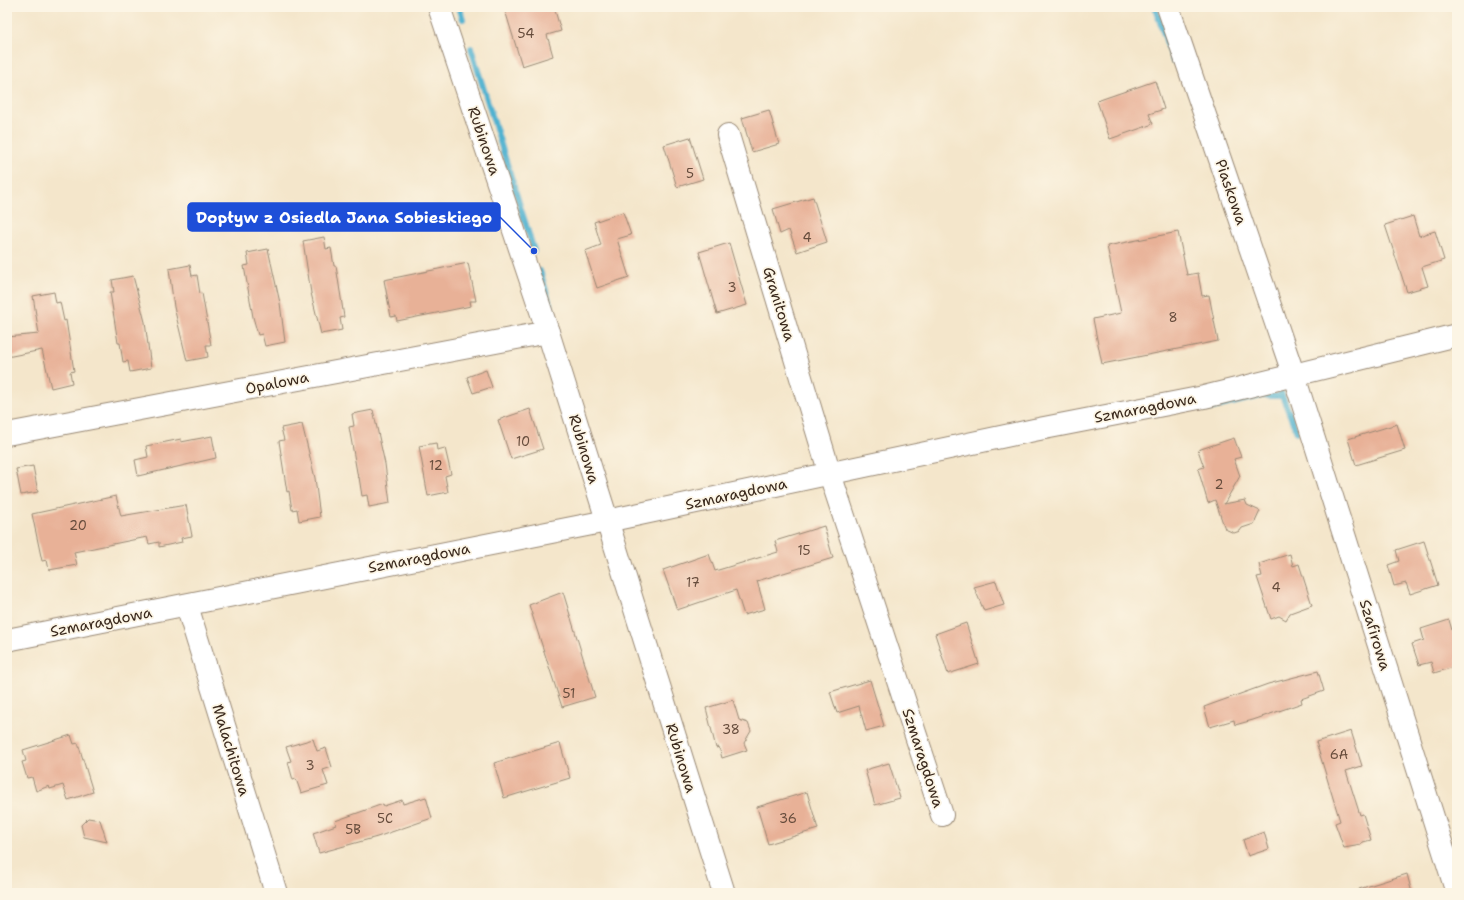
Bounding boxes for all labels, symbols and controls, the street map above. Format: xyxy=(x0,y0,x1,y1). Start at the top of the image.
house number: 54 xyxy=(518,25,534,42)
street label: Rubinowa xyxy=(463,104,505,179)
street label: Piaskowa xyxy=(1210,157,1252,228)
house number: 5 xyxy=(686,165,694,182)
callout: Dopływ z Osiedla Jana Sobieskiego xyxy=(188,203,500,231)
text: Dopływ z Osiedla Jana Sobieskiego xyxy=(196,207,492,228)
house number: 4 xyxy=(802,229,812,246)
street label: Granitowa xyxy=(758,264,800,344)
house number: 3 xyxy=(727,279,737,296)
house number: 8 xyxy=(1168,309,1178,326)
street label: Opalowa xyxy=(244,367,311,399)
street label: Szmaragdowa xyxy=(1092,388,1198,428)
street label: Rubinowa xyxy=(564,412,604,487)
house number: 10 xyxy=(516,433,530,450)
house number: 12 xyxy=(429,457,443,474)
street label: Szmaragdowa xyxy=(683,473,789,515)
house number: 2 xyxy=(1214,476,1224,493)
house number: 20 xyxy=(69,517,87,534)
street label: Szmaragdowa xyxy=(366,538,472,578)
house number: 15 xyxy=(797,542,811,559)
house number: 17 xyxy=(686,574,700,591)
house number: 4 xyxy=(1271,579,1281,596)
street label: Szafirowa xyxy=(1355,597,1395,673)
street label: Szmaragdowa xyxy=(48,602,154,642)
house number: 51 xyxy=(563,685,575,702)
street label: Malachitowa xyxy=(208,702,255,799)
street label: Szmaragdowa xyxy=(898,706,949,811)
street label: Rubinowa xyxy=(661,721,701,796)
house number: 38 xyxy=(722,721,740,738)
house number: 6A xyxy=(1330,746,1348,763)
house number: 3 xyxy=(305,757,315,774)
house number: 5C xyxy=(377,810,393,827)
house number: 36 xyxy=(779,810,797,827)
house number: 5B xyxy=(345,821,361,838)

